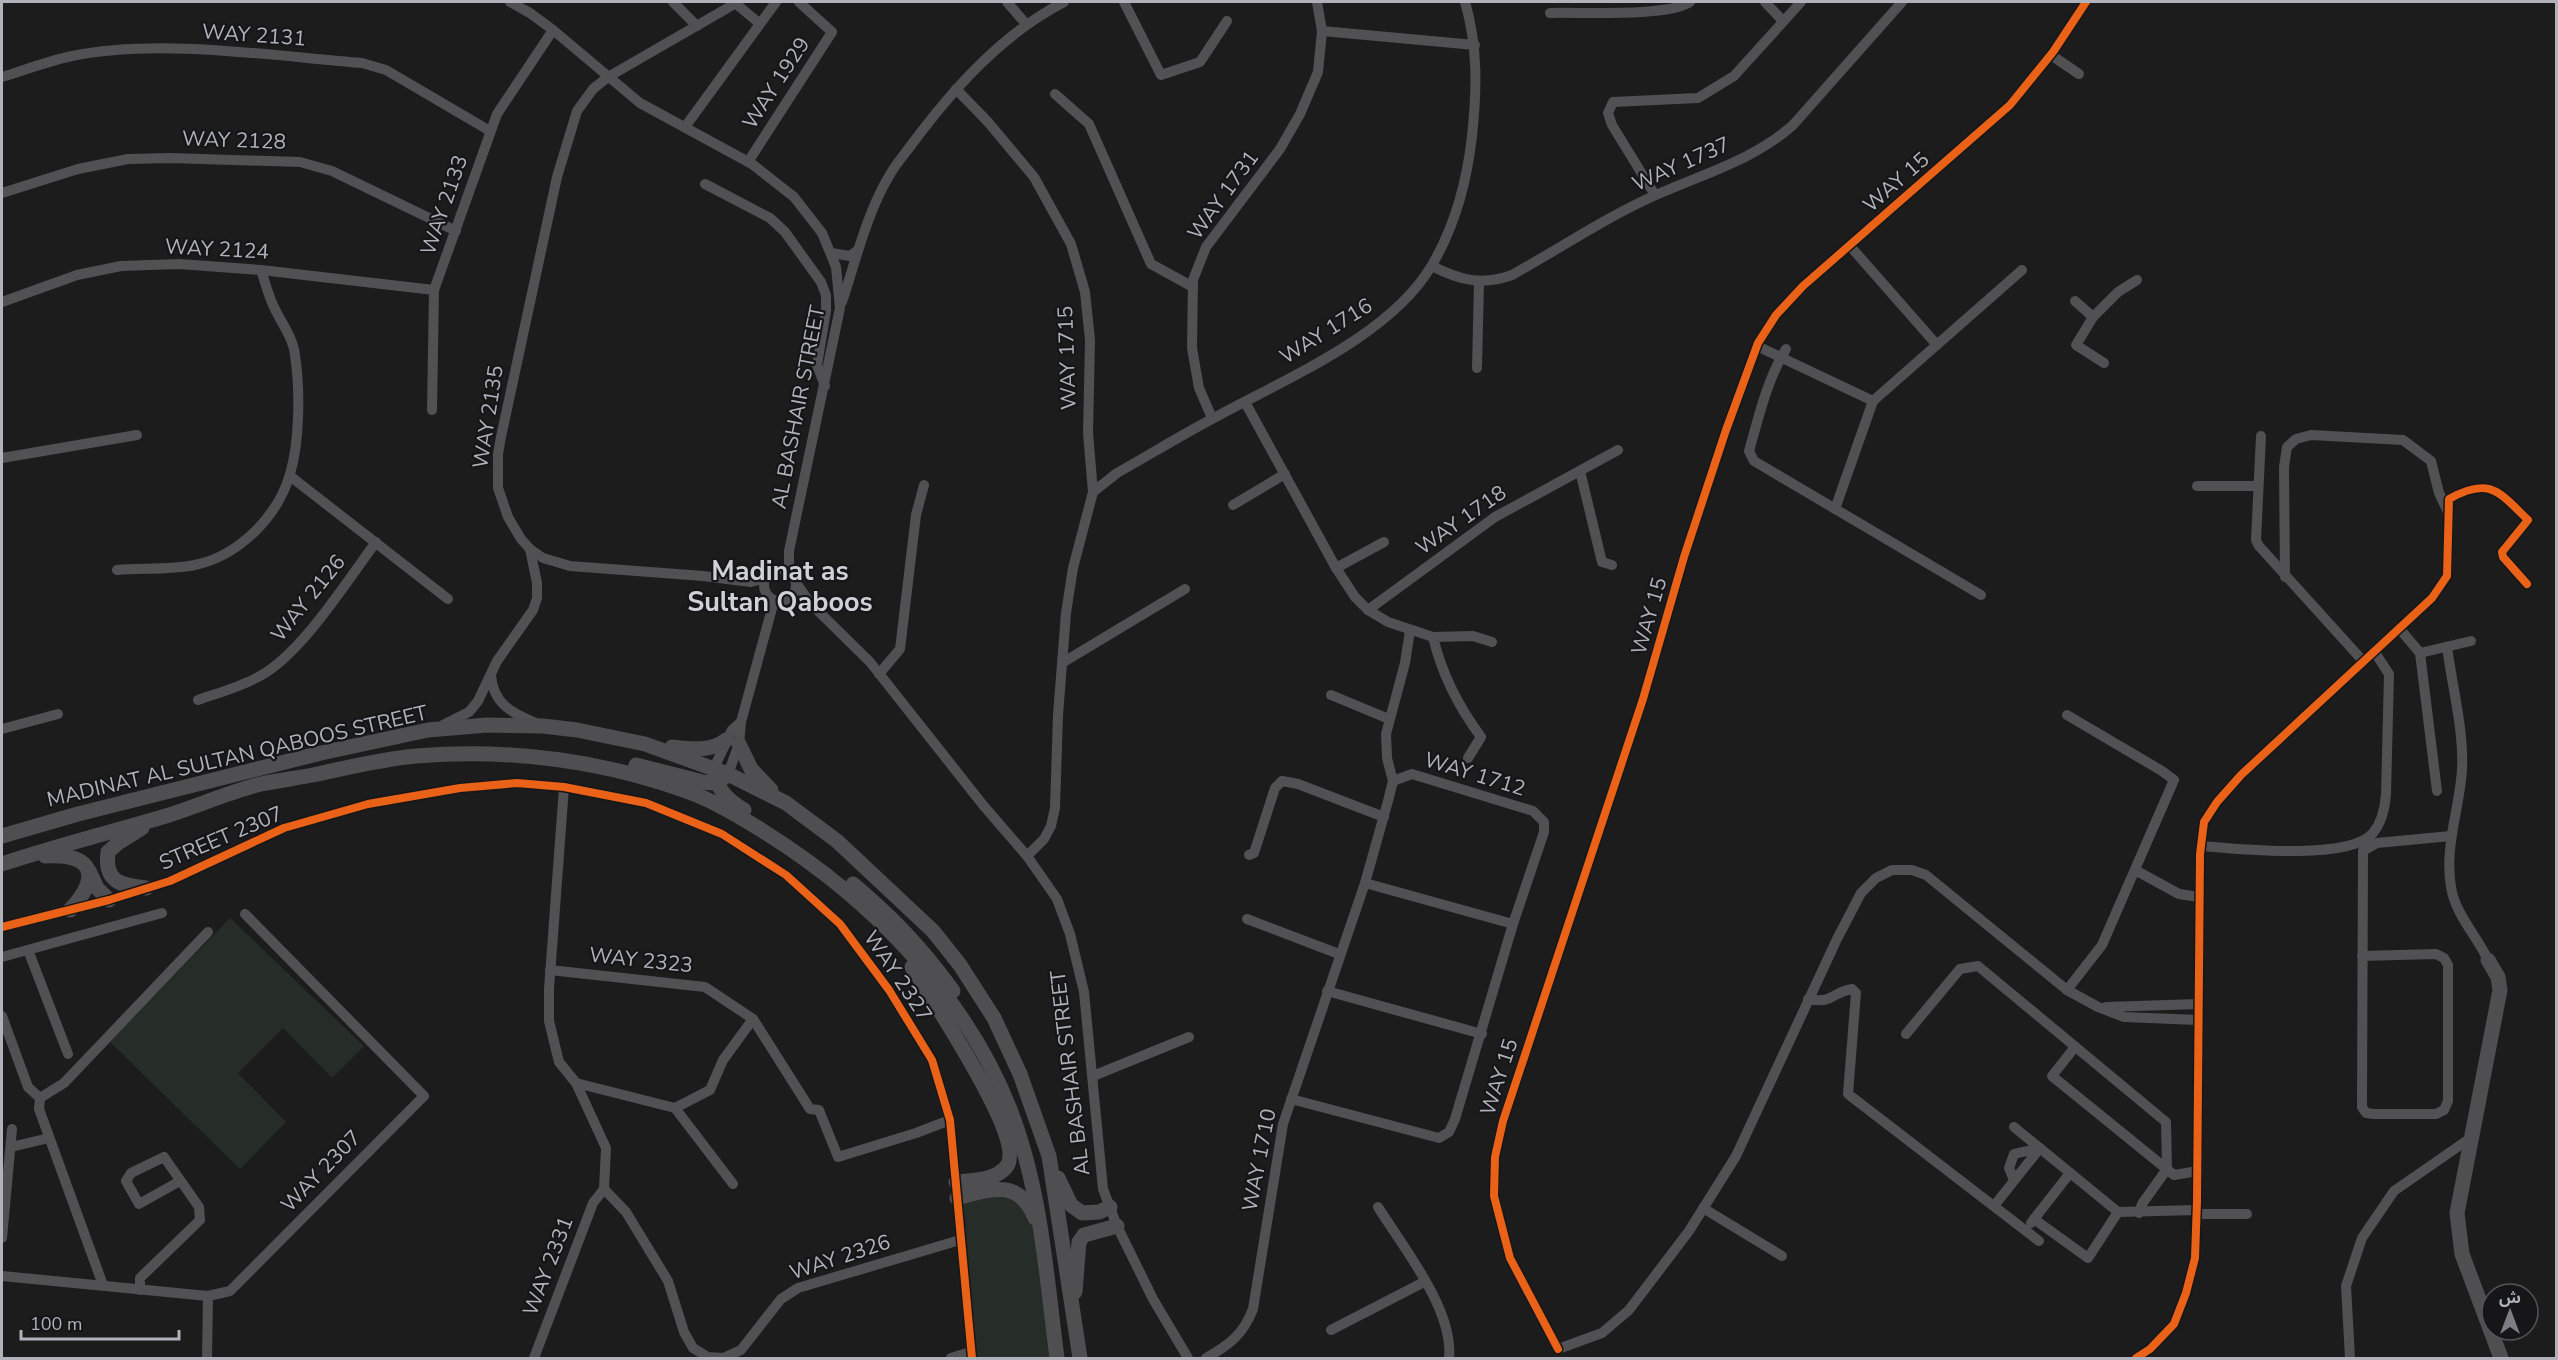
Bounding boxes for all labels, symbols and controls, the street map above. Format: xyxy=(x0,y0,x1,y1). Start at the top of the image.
street label: WAY 2131 xyxy=(201,17,307,53)
street label: WAY 1929 xyxy=(736,32,816,134)
street label: WAY 2128 xyxy=(181,124,287,156)
street label: WAY 1737 xyxy=(1628,130,1734,198)
street label: WAY 1731 xyxy=(1181,145,1265,245)
street label: WAY 15 xyxy=(1857,146,1935,218)
street label: WAY 2133 xyxy=(414,151,474,259)
street label: WAY 2124 xyxy=(164,232,270,266)
street label: WAY 1716 xyxy=(1274,292,1378,370)
street label: AL BASHAIR STREET xyxy=(765,303,832,511)
street label: WAY 1715 xyxy=(1051,305,1083,411)
street label: WAY 2135 xyxy=(466,363,510,471)
street label: WAY 1718 xyxy=(1410,479,1512,561)
street label: WAY 2126 xyxy=(264,549,352,647)
district label: Madinat as Sultan Qaboos xyxy=(687,553,873,621)
street label: WAY 15 xyxy=(1625,574,1673,658)
street label: MADINAT AL SULTAN QABOOS STREET xyxy=(44,698,430,813)
street label: WAY 1712 xyxy=(1421,745,1529,803)
street label: STREET 2307 xyxy=(155,799,287,877)
street label: WAY 2327 xyxy=(857,925,939,1027)
street label: WAY 2323 xyxy=(588,941,694,979)
street label: AL BASHAIR STREET xyxy=(1043,968,1096,1177)
street label: WAY 15 xyxy=(1473,1035,1525,1119)
street label: WAY 1710 xyxy=(1235,1106,1283,1214)
street label: WAY 2307 xyxy=(275,1124,367,1218)
street label: WAY 2331 xyxy=(516,1212,580,1320)
street label: WAY 2326 xyxy=(786,1228,894,1286)
north arrow xyxy=(2480,1282,2540,1342)
text: ش xyxy=(2499,1287,2521,1309)
scale bar xyxy=(21,1303,178,1341)
text: 100 m xyxy=(30,1312,82,1336)

